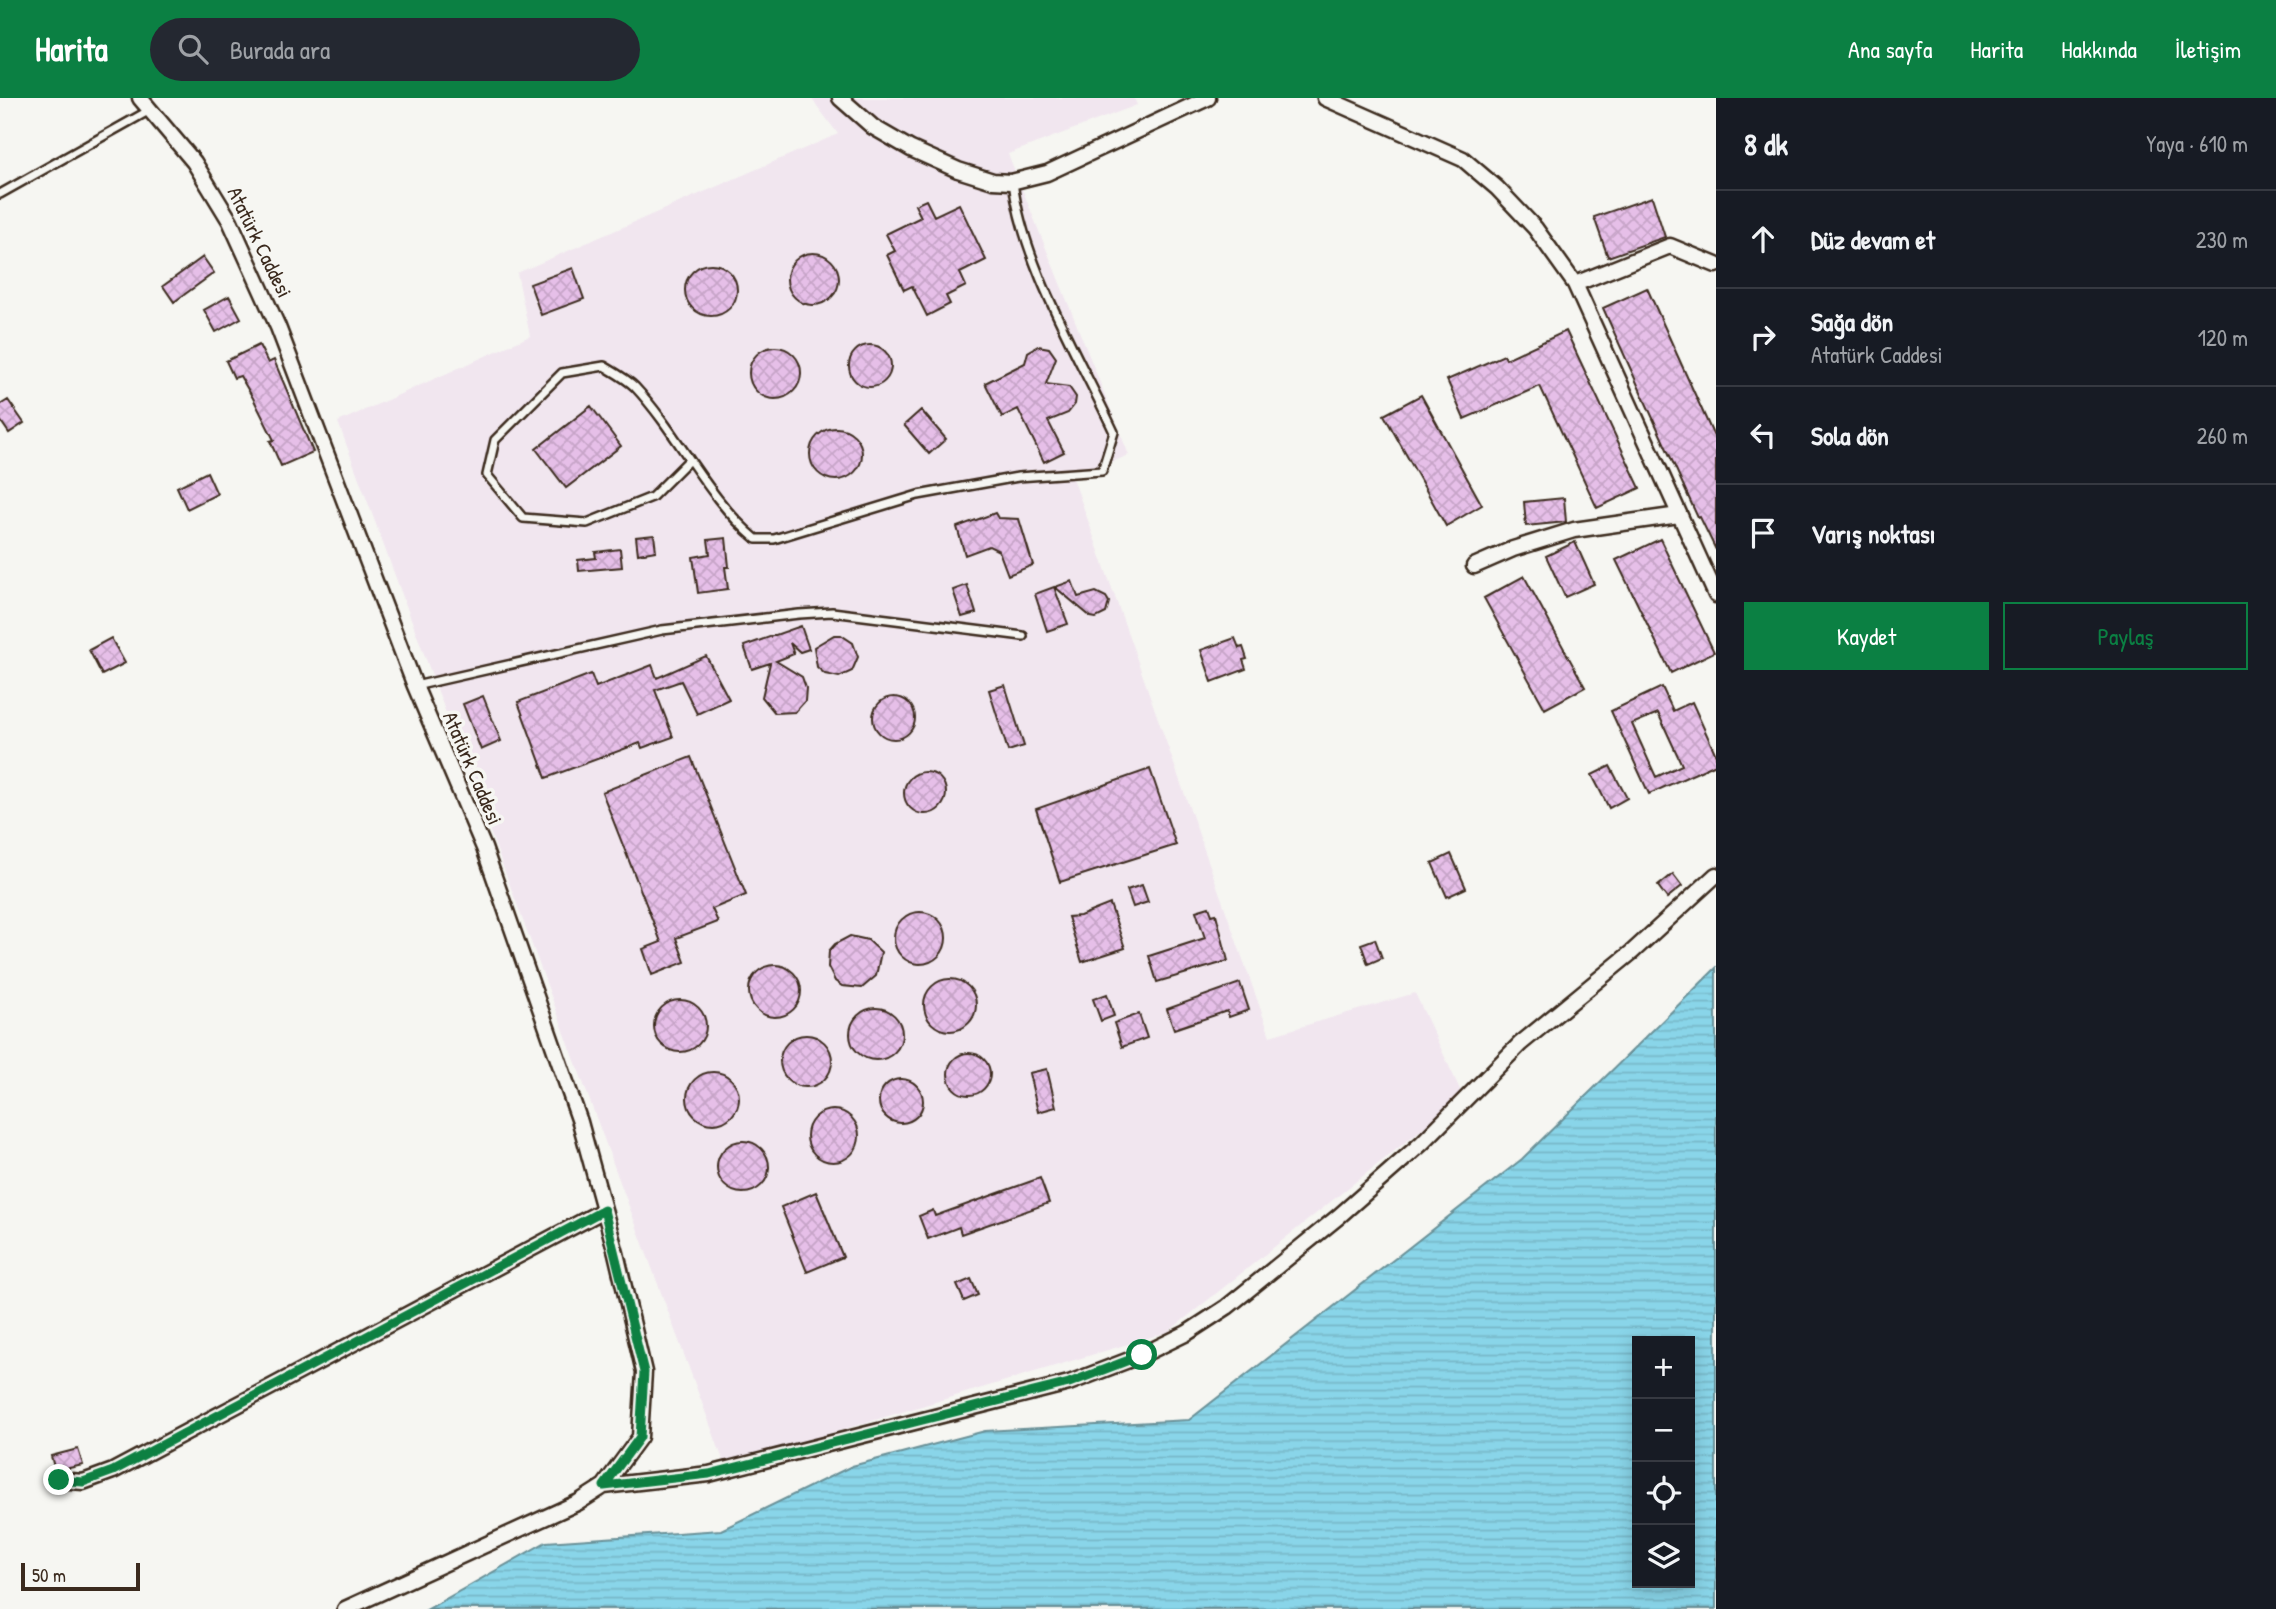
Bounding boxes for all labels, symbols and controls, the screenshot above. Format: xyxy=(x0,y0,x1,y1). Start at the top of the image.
search box xyxy=(150,18,640,81)
text: Harita xyxy=(35,27,108,71)
icon: search xyxy=(174,30,212,68)
text: Burada ara xyxy=(230,32,330,67)
text: Ana sayfa xyxy=(1848,33,1932,65)
text: Harita xyxy=(1970,33,2023,65)
text: Hakkında xyxy=(2061,33,2137,65)
text: İletişim xyxy=(2175,33,2241,65)
text: 8 dk xyxy=(1744,124,1788,164)
text: Yaya · 610 m xyxy=(2146,128,2248,159)
street label: Atatürk Caddesi xyxy=(221,182,299,302)
icon: ahead xyxy=(1744,220,1782,258)
text: Düz devam et xyxy=(1811,222,1935,257)
text: 230 m xyxy=(2196,224,2248,255)
text: Sağa dön xyxy=(1811,304,1893,339)
icon: right xyxy=(1744,318,1782,356)
text: 120 m xyxy=(2198,322,2248,353)
text: Atatürk Caddesi xyxy=(1811,339,1943,370)
icon: left xyxy=(1744,416,1782,454)
text: Sola dön xyxy=(1811,418,1889,453)
text: 260 m xyxy=(2197,420,2248,451)
icon: arrive xyxy=(1744,514,1782,552)
text: Varış noktası xyxy=(1811,516,1936,551)
button: Kaydet xyxy=(1744,602,1989,670)
button: Paylaş xyxy=(2003,602,2248,670)
street label: Atatürk Caddesi xyxy=(436,707,510,829)
map controls xyxy=(1632,1336,1695,1588)
button: + xyxy=(1632,1336,1695,1399)
route start xyxy=(1126,1339,1157,1370)
button: − xyxy=(1632,1399,1695,1462)
button: locate xyxy=(1632,1462,1695,1525)
route end xyxy=(43,1464,74,1495)
button: layers xyxy=(1632,1525,1695,1588)
scale bar xyxy=(21,1560,140,1592)
text: 50 m xyxy=(32,1562,66,1588)

